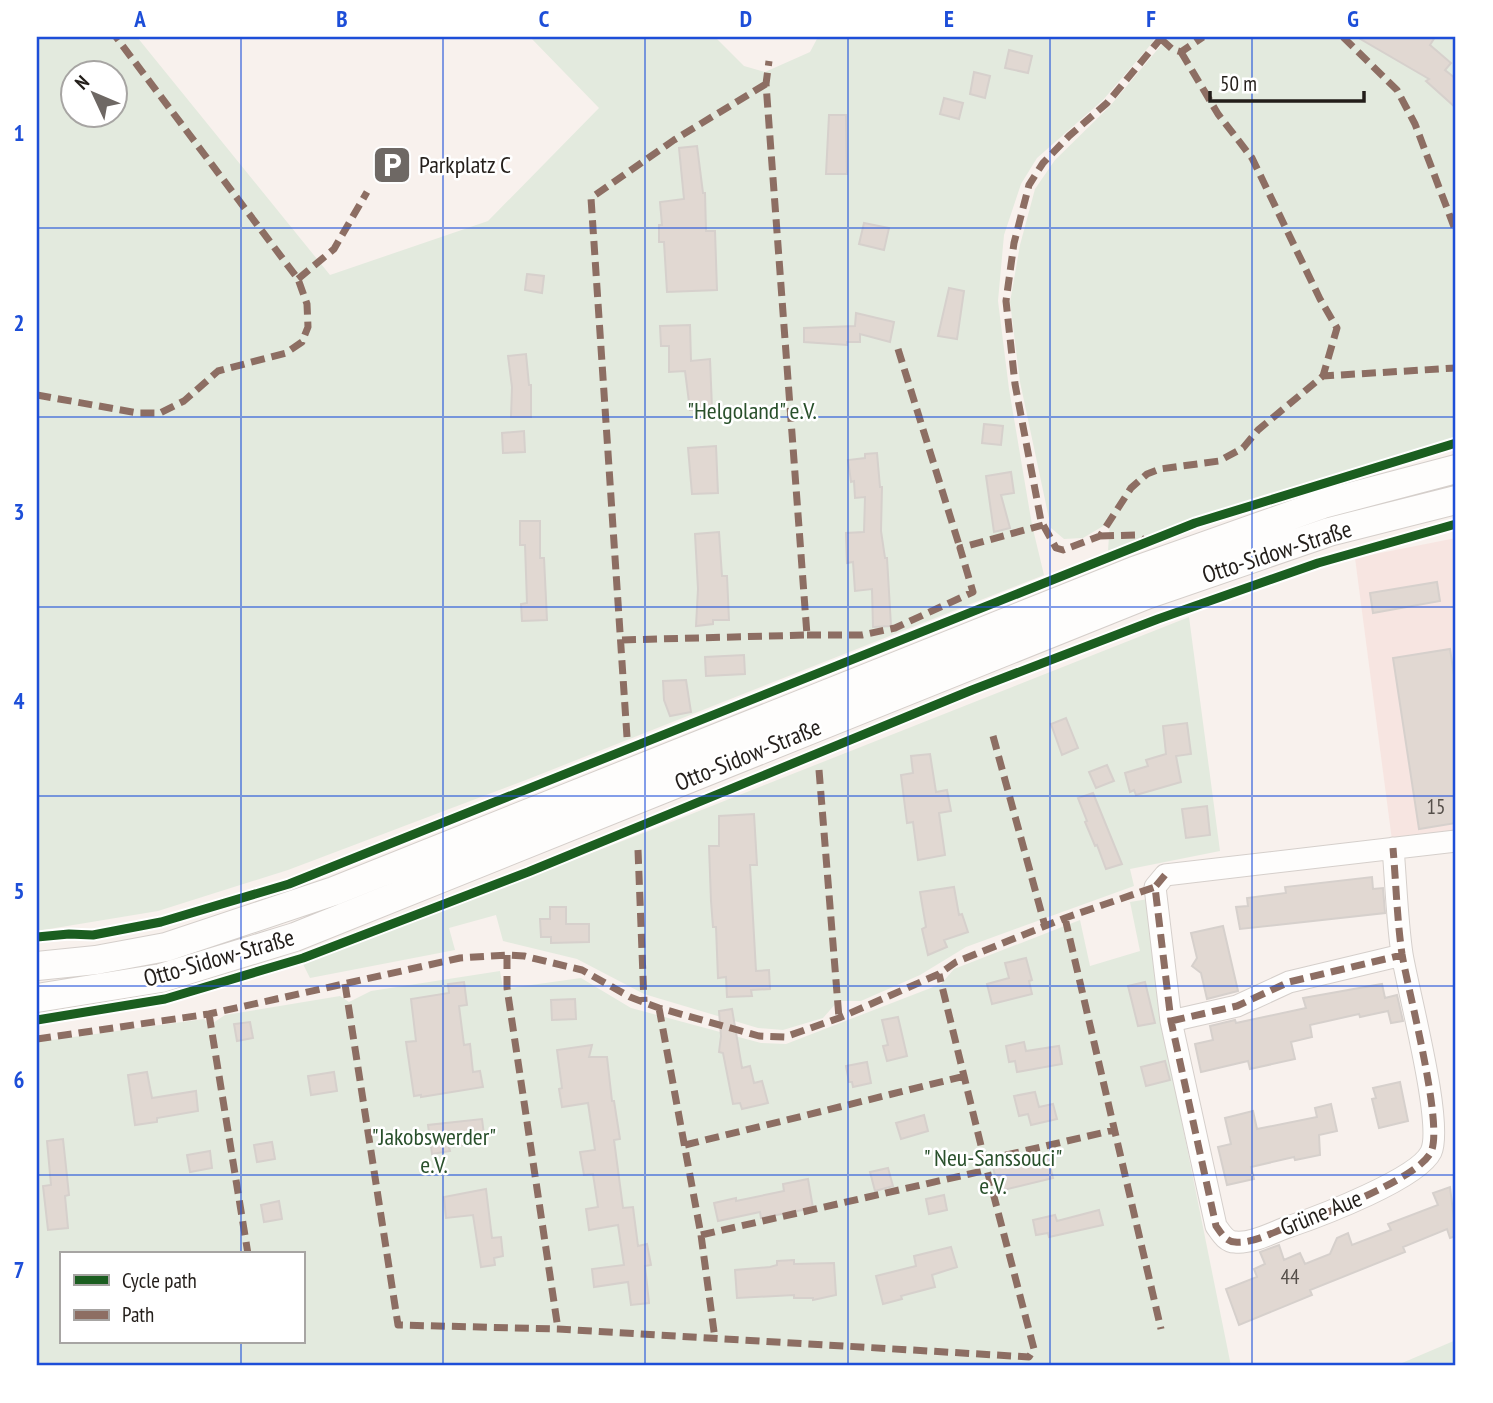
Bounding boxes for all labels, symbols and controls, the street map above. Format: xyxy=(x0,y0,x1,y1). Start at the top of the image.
text: A xyxy=(133,4,146,33)
text: B xyxy=(336,4,348,33)
text: C xyxy=(539,4,550,33)
text: D xyxy=(740,4,752,33)
text: E xyxy=(944,4,954,33)
text: F xyxy=(1146,4,1156,33)
text: G xyxy=(1347,4,1359,33)
north arrow xyxy=(60,60,130,130)
scale bar xyxy=(1210,60,1364,104)
text: N xyxy=(70,70,94,94)
text: 50 m xyxy=(1220,70,1257,97)
text: 1 xyxy=(14,118,25,147)
parking icon: Parkplatz C xyxy=(371,144,413,186)
place label: Parkplatz C xyxy=(419,149,511,180)
text: 2 xyxy=(14,308,25,337)
park label: "Helgoland" e.V. xyxy=(687,395,817,426)
text: 3 xyxy=(14,497,25,526)
street label: Otto-Sidow-Straße xyxy=(1198,513,1356,590)
text: 4 xyxy=(14,686,25,715)
street label: Otto-Sidow-Straße xyxy=(670,711,826,798)
house number: 15 xyxy=(1427,793,1445,820)
text: 5 xyxy=(14,876,25,905)
street label: Otto-Sidow-Straße xyxy=(140,921,298,994)
text: 6 xyxy=(14,1065,25,1094)
park label: "Jakobswerder" e.V. xyxy=(372,1121,496,1180)
park label: " Neu-Sanssouci" e.V. xyxy=(924,1142,1062,1201)
street label: Grüne Aue xyxy=(1275,1182,1366,1243)
legend xyxy=(60,1252,304,1344)
text: 7 xyxy=(14,1255,25,1284)
house number: 44 xyxy=(1281,1263,1300,1290)
text: Cycle path xyxy=(122,1267,197,1294)
text: Path xyxy=(122,1301,154,1328)

